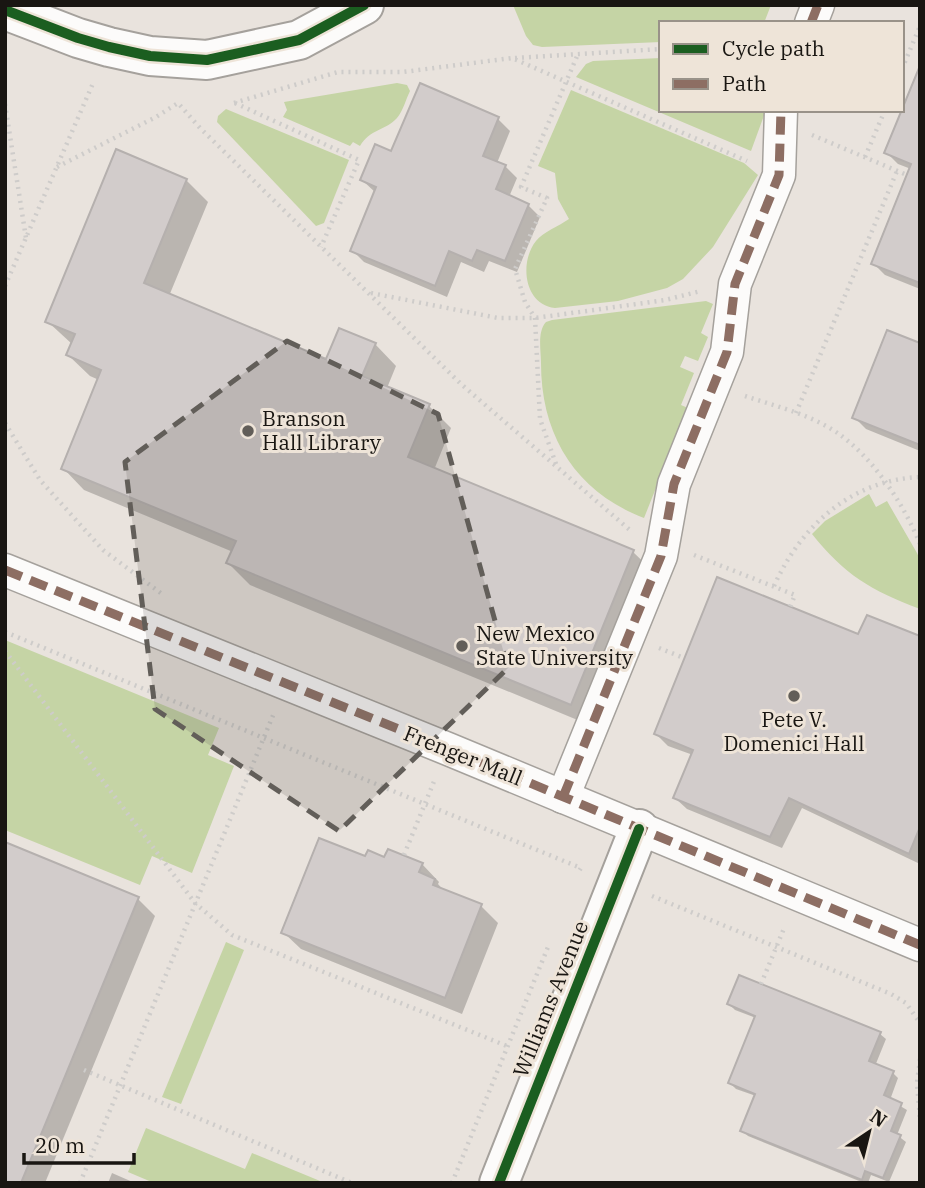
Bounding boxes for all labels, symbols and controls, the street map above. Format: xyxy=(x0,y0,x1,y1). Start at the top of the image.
legend xyxy=(659,21,904,112)
text: Cycle path xyxy=(722,34,825,62)
text: Path xyxy=(722,69,767,97)
place label: Branson Hall Library xyxy=(262,404,382,456)
marker: Branson Hall Library xyxy=(240,423,256,439)
place label: New Mexico State University xyxy=(476,619,634,671)
marker: New Mexico State University xyxy=(454,638,470,654)
marker: Pete V. Domenici Hall xyxy=(786,688,802,704)
place label: Pete V. Domenici Hall xyxy=(724,705,864,757)
street label: Frenger Mall xyxy=(400,719,527,792)
street label: Williams Avenue xyxy=(506,916,594,1081)
north arrow xyxy=(834,1097,904,1167)
text: N xyxy=(866,1104,892,1132)
scale bar xyxy=(24,1122,135,1166)
text: 20 m xyxy=(35,1131,85,1159)

